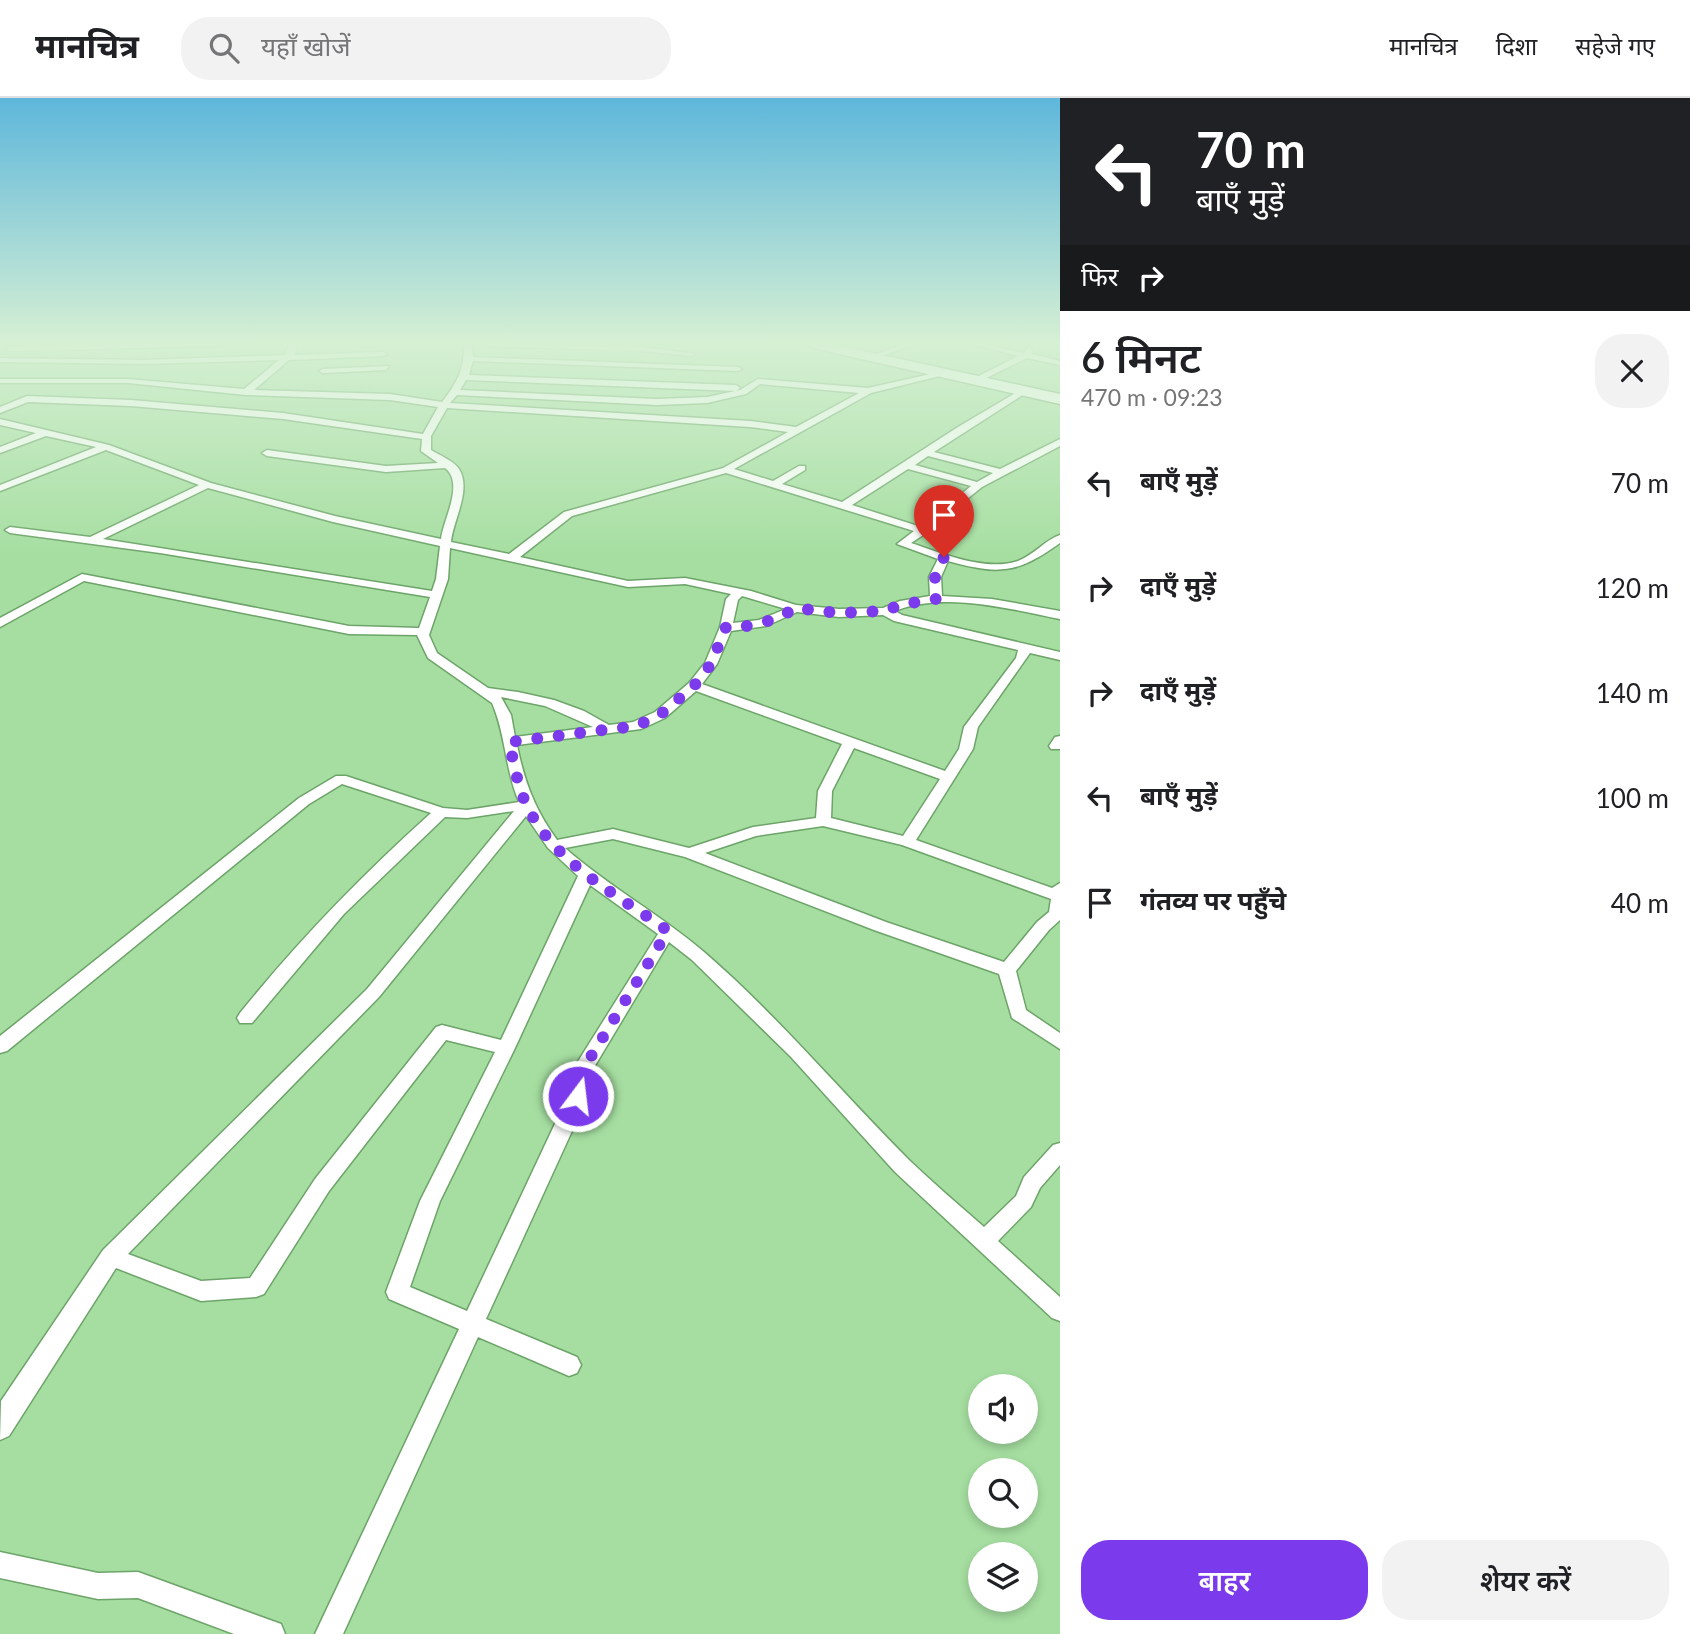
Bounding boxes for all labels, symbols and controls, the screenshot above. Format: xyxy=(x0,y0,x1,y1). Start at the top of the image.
search box xyxy=(181,17,671,80)
text: मानचित्र xyxy=(35,25,139,65)
icon: search xyxy=(205,29,243,67)
text: यहाँ खोजें xyxy=(261,30,351,62)
text: मानचित्र xyxy=(1389,31,1458,60)
text: दिशा xyxy=(1496,31,1537,60)
text: सहेजे गए xyxy=(1575,31,1655,60)
text: 70 m xyxy=(1196,120,1306,178)
icon: left xyxy=(1081,126,1172,217)
text: बाएँ मुड़ें xyxy=(1196,179,1285,218)
icon: right xyxy=(1132,259,1170,297)
text: फिर xyxy=(1081,260,1118,292)
text: 6 मिनट xyxy=(1081,332,1201,382)
button: close xyxy=(1595,334,1669,408)
text: 470 m · 09:23 xyxy=(1081,383,1223,411)
icon: left xyxy=(1081,464,1119,502)
text: बाएँ मुड़ें xyxy=(1140,464,1218,496)
text: 70 m xyxy=(1611,467,1669,499)
pin xyxy=(914,485,974,557)
icon: arrive xyxy=(925,496,963,534)
icon: right xyxy=(1081,569,1119,607)
text: दाएँ मुड़ें xyxy=(1140,569,1216,601)
text: 120 m xyxy=(1596,572,1669,604)
icon: right xyxy=(1081,674,1119,712)
text: दाएँ मुड़ें xyxy=(1140,674,1216,706)
text: 140 m xyxy=(1596,677,1669,709)
icon: left xyxy=(1081,779,1119,817)
text: बाएँ मुड़ें xyxy=(1140,779,1218,811)
text: 100 m xyxy=(1596,782,1669,814)
icon: arrive xyxy=(1081,884,1119,922)
text: गंतव्य पर पहुँचे xyxy=(1140,884,1286,916)
text: 40 m xyxy=(1611,887,1669,919)
position arrow xyxy=(541,1059,615,1133)
map controls xyxy=(968,1374,1038,1612)
button: sound xyxy=(968,1374,1038,1444)
button: search xyxy=(968,1458,1038,1528)
button: बाहर xyxy=(1081,1540,1368,1620)
button: शेयर करें xyxy=(1382,1540,1669,1620)
button: layers xyxy=(968,1542,1038,1612)

